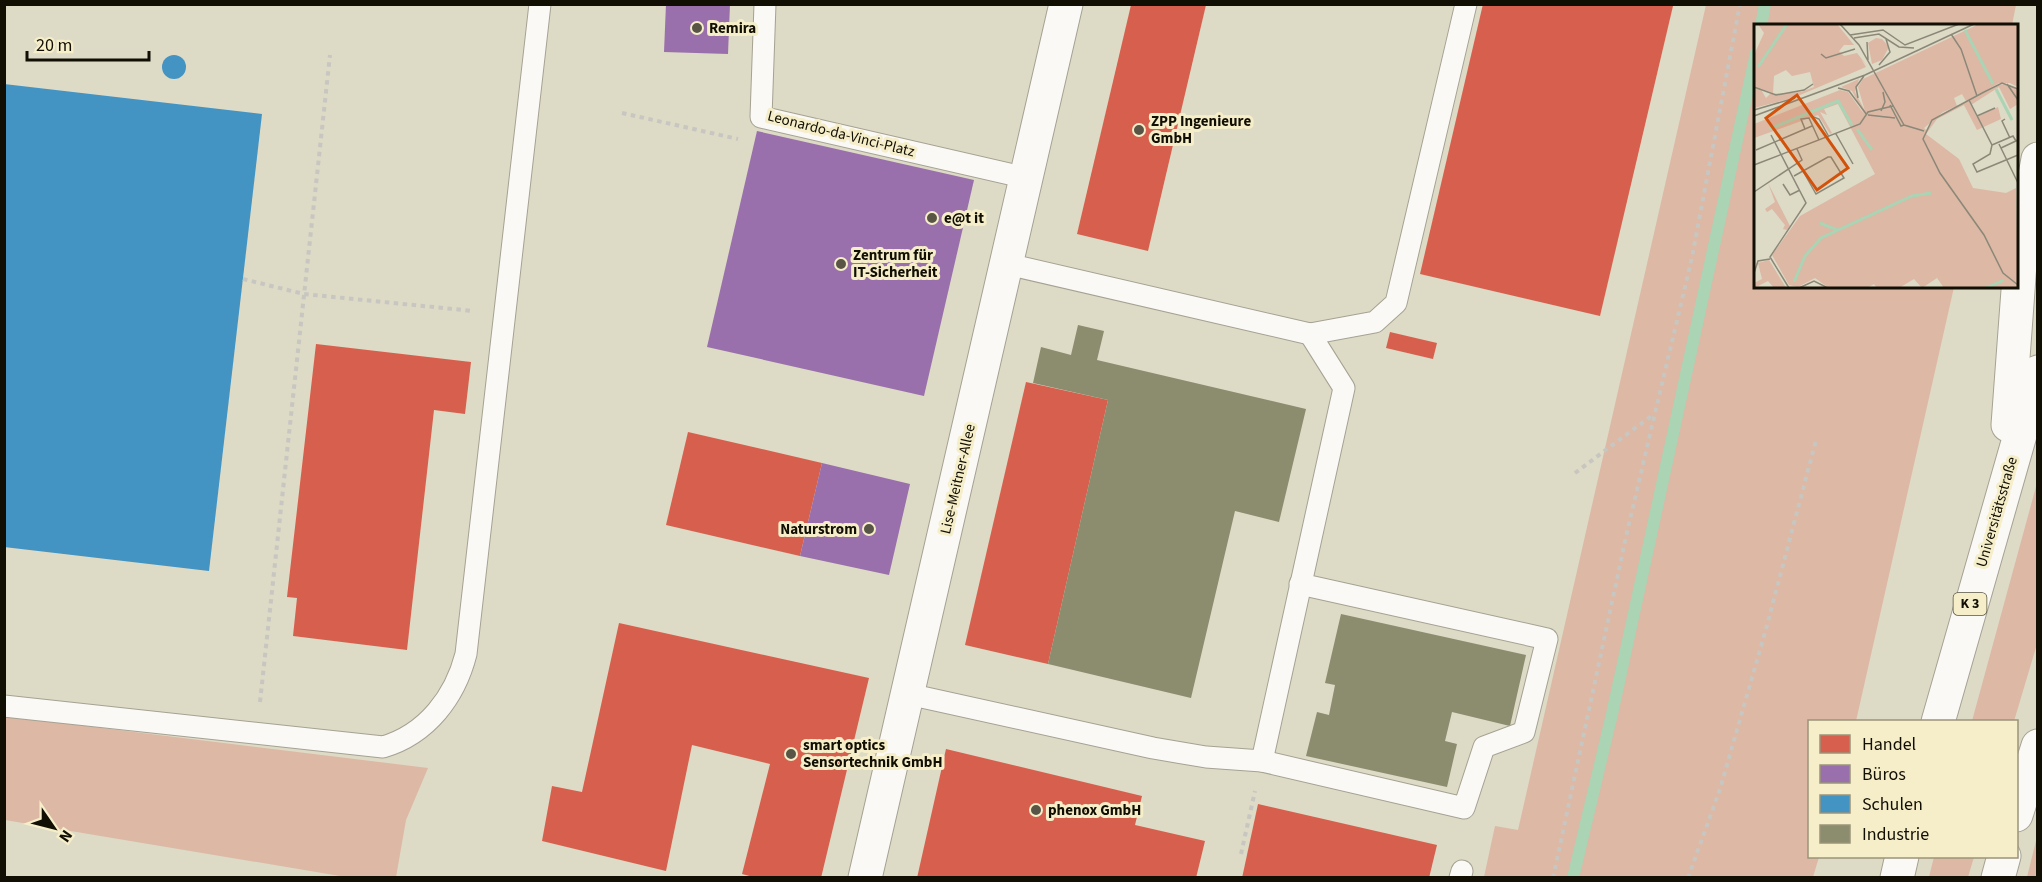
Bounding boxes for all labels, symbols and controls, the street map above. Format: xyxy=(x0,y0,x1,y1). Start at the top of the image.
place label: Remira xyxy=(709,18,756,39)
marker: Remira xyxy=(690,21,704,35)
scale bar xyxy=(27,24,148,62)
inset map xyxy=(1754,24,2018,288)
text: 20 m xyxy=(36,33,72,58)
street label: Leonardo-da-Vinci-Platz xyxy=(765,106,917,162)
place label: ZPP Ingenieure GmbH xyxy=(1151,111,1251,149)
marker: ZPP Ingenieure GmbH xyxy=(1132,123,1146,137)
place label: e@t it xyxy=(944,208,984,229)
marker: e@t it xyxy=(925,211,939,225)
place label: Zentrum für IT-Sicherheit xyxy=(853,245,938,283)
marker: Zentrum für IT-Sicherheit xyxy=(834,257,848,271)
street label: Lise-Meitner-Allee xyxy=(935,422,981,536)
street label: Universitätsstraße xyxy=(1971,454,2023,570)
place label: Naturstrom xyxy=(780,519,857,540)
marker: Naturstrom xyxy=(862,522,876,536)
road number: K 3 xyxy=(1954,593,1986,615)
legend xyxy=(1808,720,2018,858)
text: Handel xyxy=(1862,732,1916,757)
place label: smart optics Sensortechnik GmbH xyxy=(803,735,943,773)
marker: smart optics Sensortechnik GmbH xyxy=(784,747,798,761)
text: Büros xyxy=(1862,762,1906,787)
text: Schulen xyxy=(1862,792,1923,817)
north arrow xyxy=(24,798,84,858)
place label: phenox GmbH xyxy=(1048,800,1141,821)
marker: phenox GmbH xyxy=(1029,803,1043,817)
text: Industrie xyxy=(1862,822,1929,847)
text: N xyxy=(53,825,78,847)

